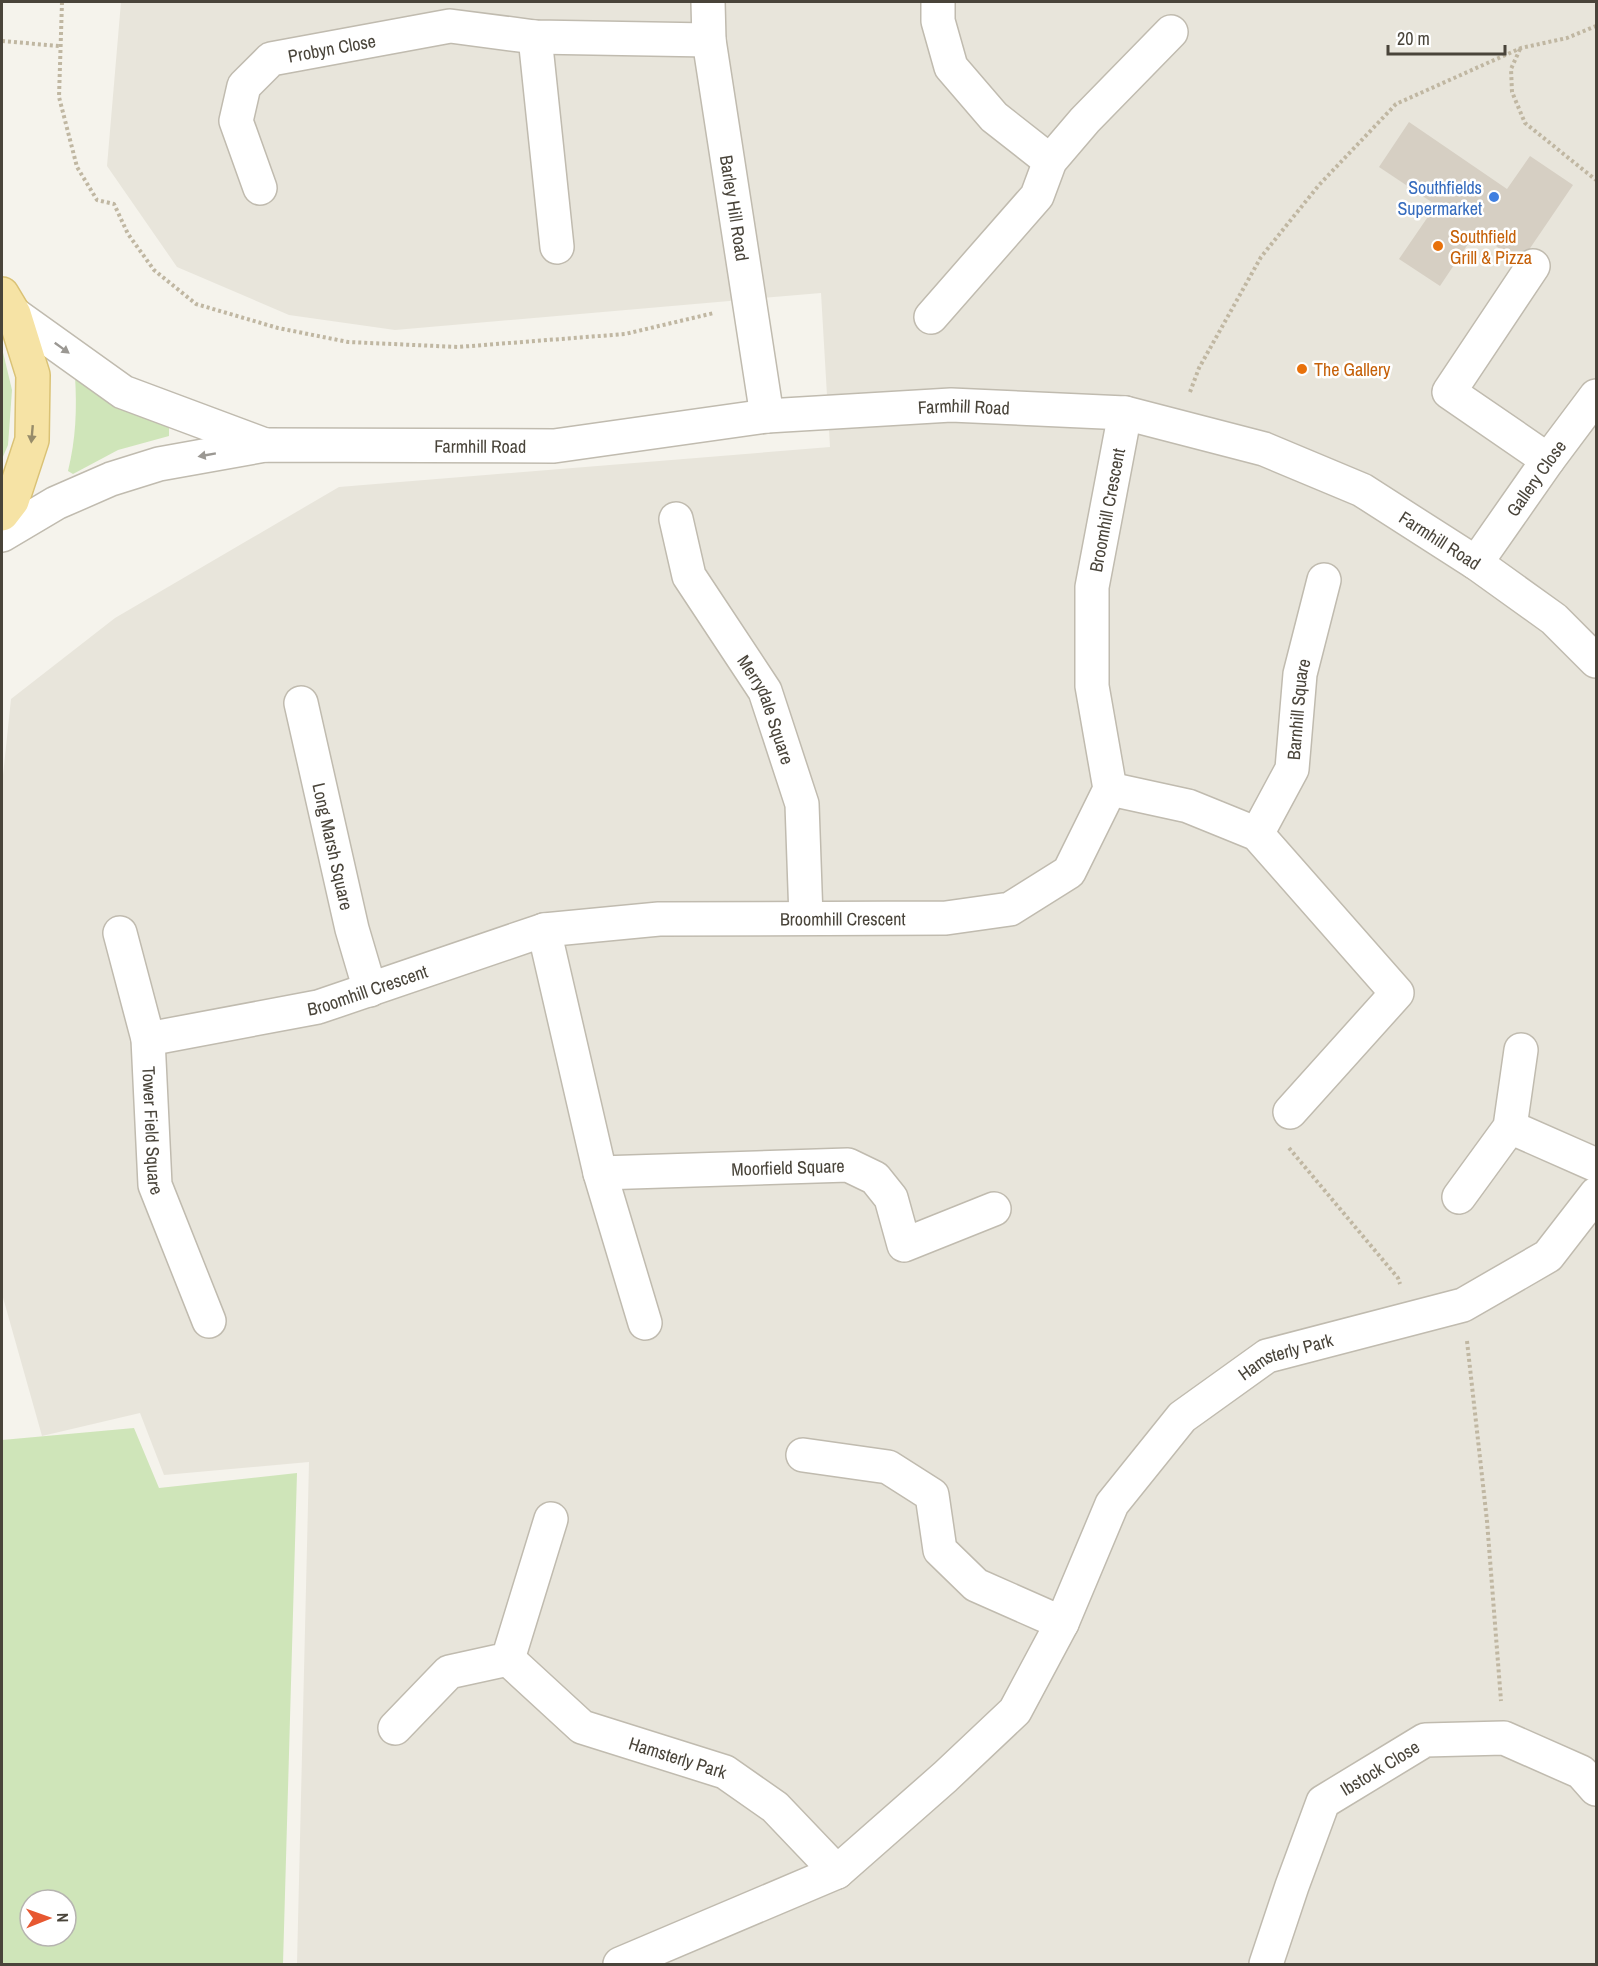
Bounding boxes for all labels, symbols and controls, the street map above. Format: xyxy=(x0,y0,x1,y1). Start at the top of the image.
scale bar xyxy=(1388,18,1505,56)
text: 20 m xyxy=(1397,26,1430,51)
street label: Probyn Close xyxy=(286,27,378,68)
street label: Barley Hill Road xyxy=(714,153,755,263)
place label: Southfields Supermarket xyxy=(1398,175,1482,221)
marker: Southfields Supermarket xyxy=(1487,190,1501,204)
place label: Southfield Grill & Pizza xyxy=(1450,224,1532,270)
marker: Southfield Grill & Pizza xyxy=(1431,239,1445,253)
one-way arrow xyxy=(53,342,69,354)
place label: The Gallery xyxy=(1314,357,1391,382)
marker: The Gallery xyxy=(1295,362,1309,376)
street label: Farmhill Road xyxy=(917,392,1010,420)
one-way arrow xyxy=(27,424,36,443)
street label: Farmhill Road xyxy=(434,433,526,458)
street label: Gallery Close xyxy=(1500,434,1572,521)
street label: Broomhill Crescent xyxy=(1083,446,1131,574)
one-way arrow xyxy=(198,451,217,460)
street label: Farmhill Road xyxy=(1395,505,1486,575)
street label: Merrydale Square xyxy=(732,650,801,768)
street label: Barnhill Square xyxy=(1280,656,1316,761)
street label: Long Marsh Square xyxy=(307,780,360,912)
street label: Broomhill Crescent xyxy=(780,906,906,931)
street label: Broomhill Crescent xyxy=(305,958,431,1021)
street label: Tower Field Square xyxy=(137,1066,170,1198)
street label: Moorfield Square xyxy=(731,1153,845,1181)
street label: Hamsterly Park xyxy=(1233,1327,1336,1386)
street label: Hamsterly Park xyxy=(626,1730,730,1784)
street label: Ibstock Close xyxy=(1335,1734,1424,1801)
north arrow xyxy=(18,1888,78,1948)
text: N xyxy=(52,1913,74,1923)

